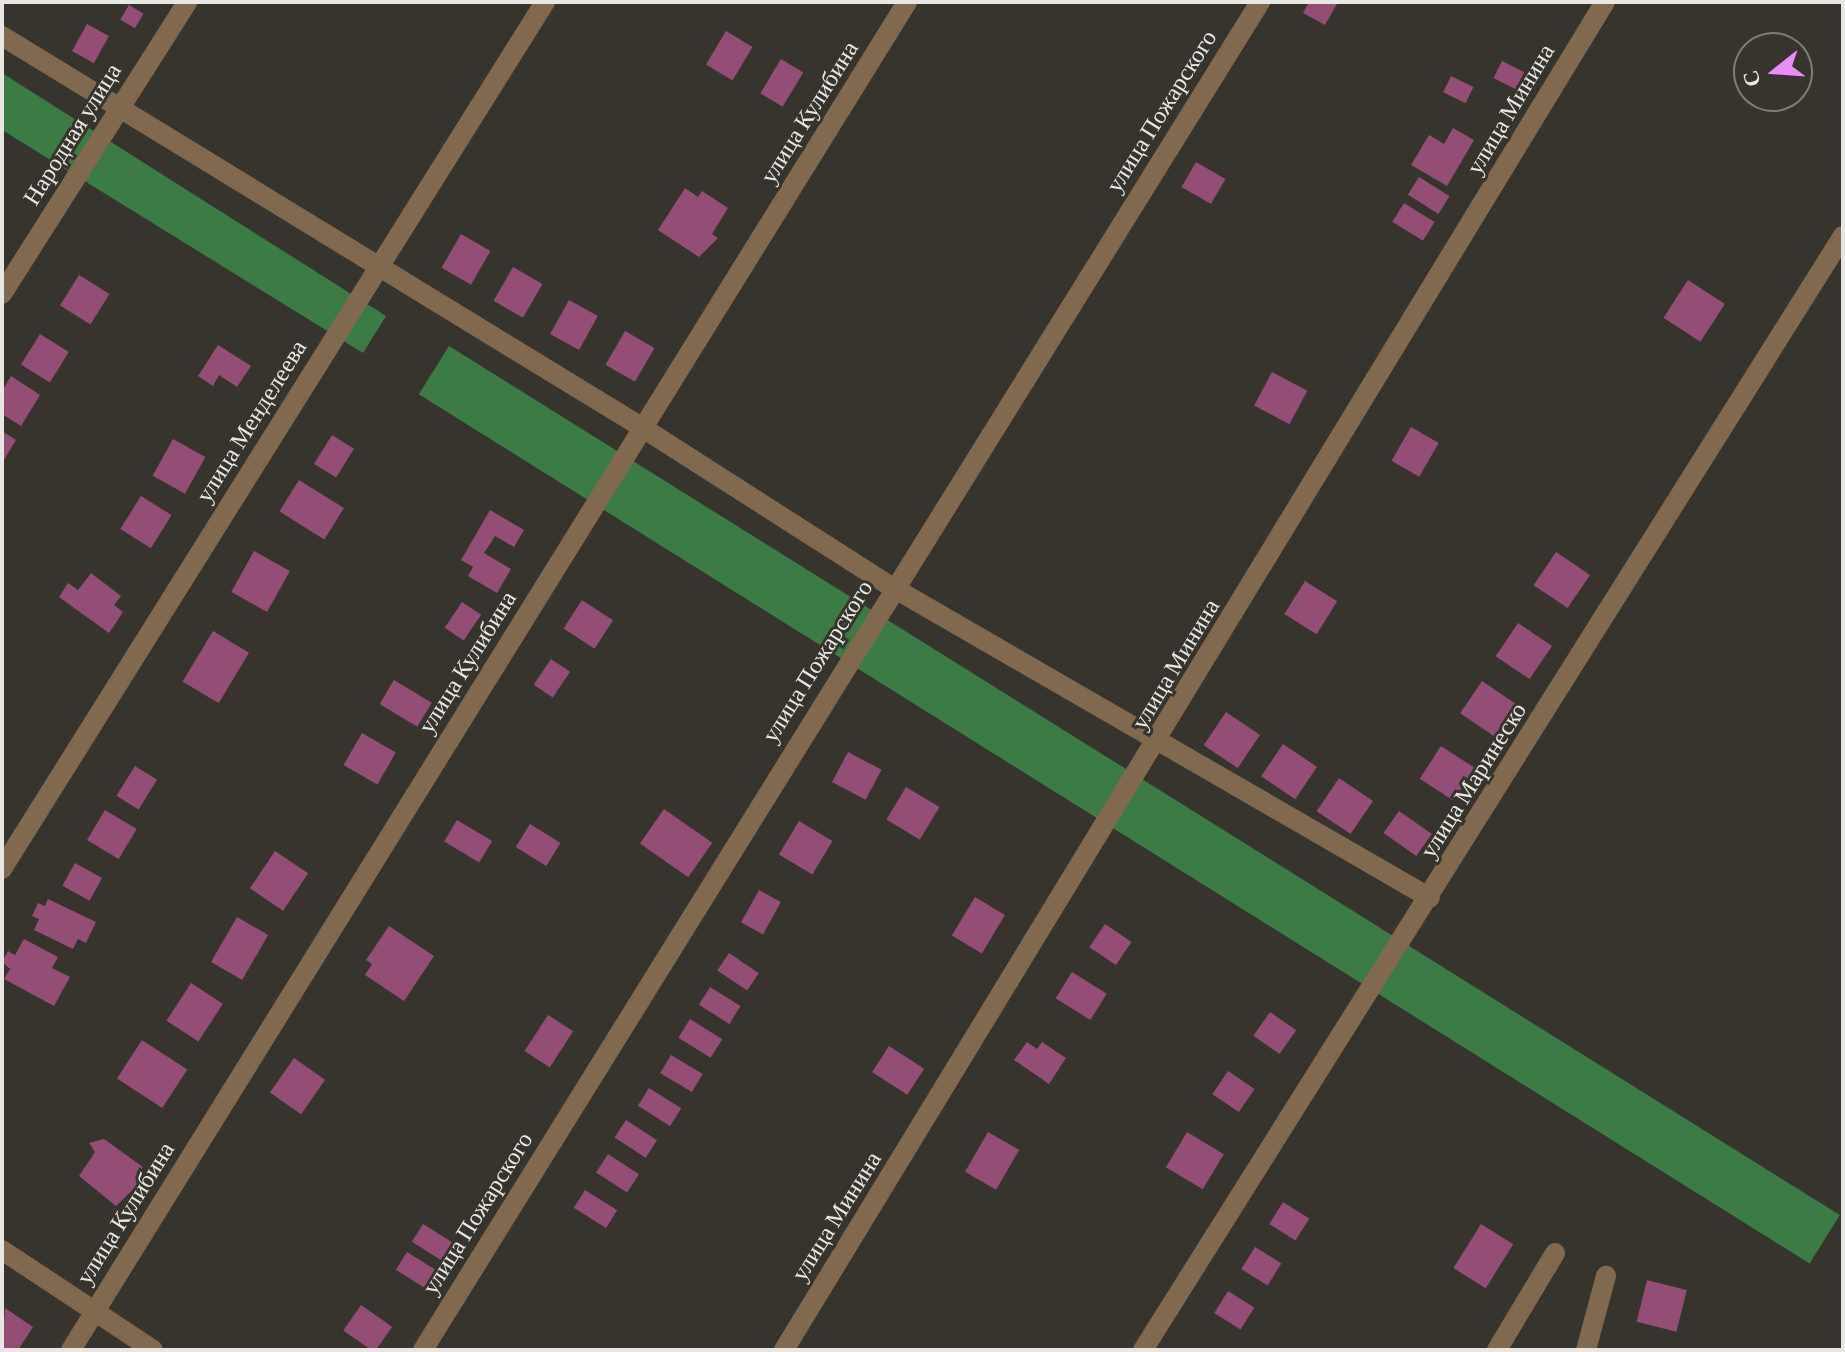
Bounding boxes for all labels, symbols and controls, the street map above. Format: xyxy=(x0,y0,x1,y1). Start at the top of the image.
street label: улица Пожарского xyxy=(1099,24,1223,198)
north arrow xyxy=(1733,32,1813,112)
street label: улица Кулибина xyxy=(754,36,864,188)
street label: улица Минина xyxy=(1460,39,1560,179)
street label: Народная улица xyxy=(17,58,127,210)
text: С xyxy=(1737,67,1766,90)
street label: улица Менделеева xyxy=(189,334,313,508)
street label: улица Пожарского xyxy=(755,574,879,748)
street label: улица Кулибина xyxy=(412,586,522,738)
street label: улица Минина xyxy=(1125,594,1225,734)
street label: улица Маринеско xyxy=(1414,697,1532,863)
street label: улица Пожарского xyxy=(415,1126,539,1300)
street label: улица Кулибина xyxy=(70,1137,180,1289)
street label: улица Минина xyxy=(785,1146,887,1286)

